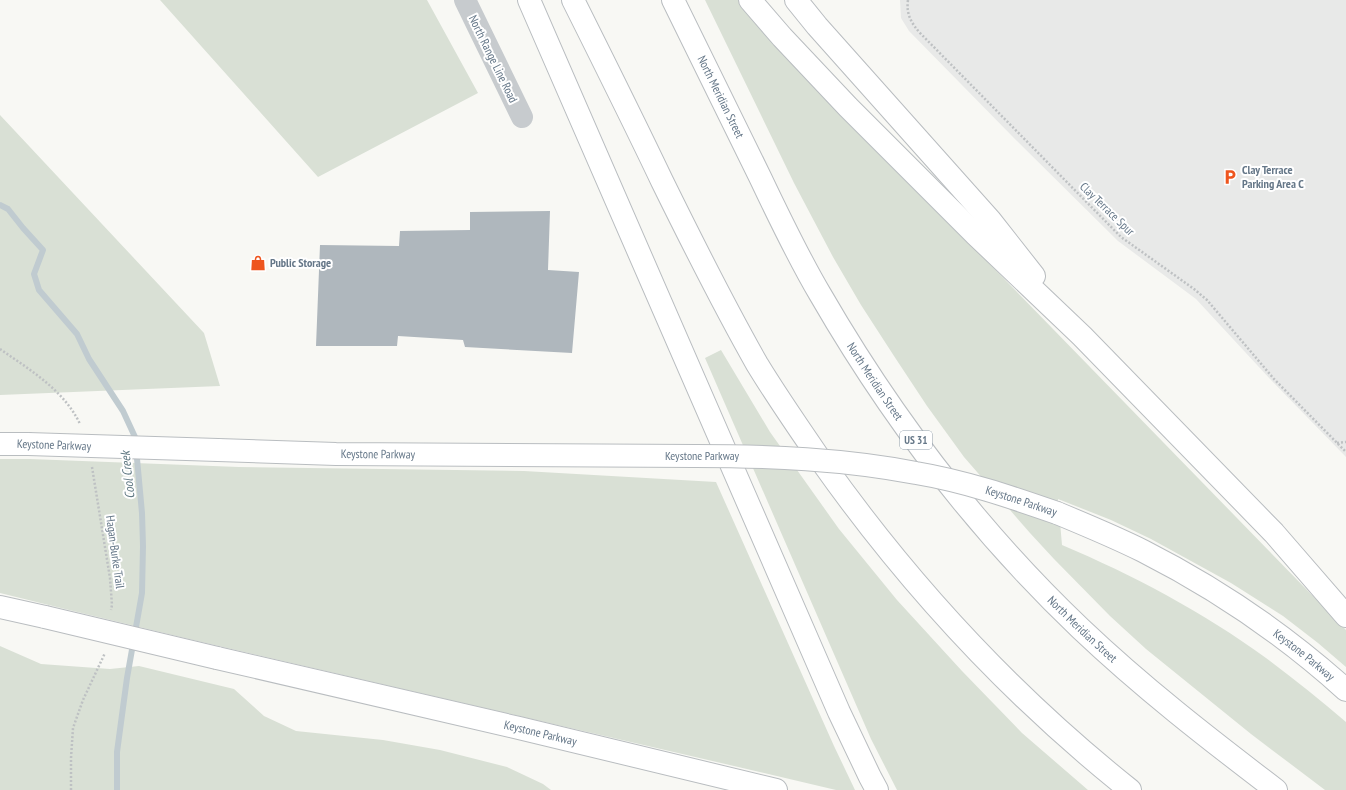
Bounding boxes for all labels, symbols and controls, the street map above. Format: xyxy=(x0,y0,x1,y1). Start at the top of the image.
street label: North Range Line Road xyxy=(466,12,521,105)
street label: North Meridian Street xyxy=(694,53,748,141)
place label: Clay Terrace Parking Area C xyxy=(1242,162,1304,191)
parking icon: Clay Terrace Parking Area C xyxy=(1221,168,1239,186)
street label: Clay Terrace Spur xyxy=(1077,179,1138,239)
shop icon: Public Storage xyxy=(249,254,267,272)
place label: Public Storage xyxy=(270,255,331,270)
street label: North Meridian Street xyxy=(844,340,907,424)
road number: US 31 xyxy=(900,431,932,449)
street label: Keystone Parkway xyxy=(17,436,92,453)
street label: Keystone Parkway xyxy=(341,446,416,461)
water label: Cool Creek xyxy=(116,448,138,500)
street label: Keystone Parkway xyxy=(665,448,740,463)
street label: Keystone Parkway xyxy=(984,482,1060,520)
street label: Hagan-Burke Trail xyxy=(103,514,128,590)
street label: North Meridian Street xyxy=(1045,593,1121,666)
street label: Keystone Parkway xyxy=(1271,626,1338,684)
street label: Keystone Parkway xyxy=(503,717,579,749)

